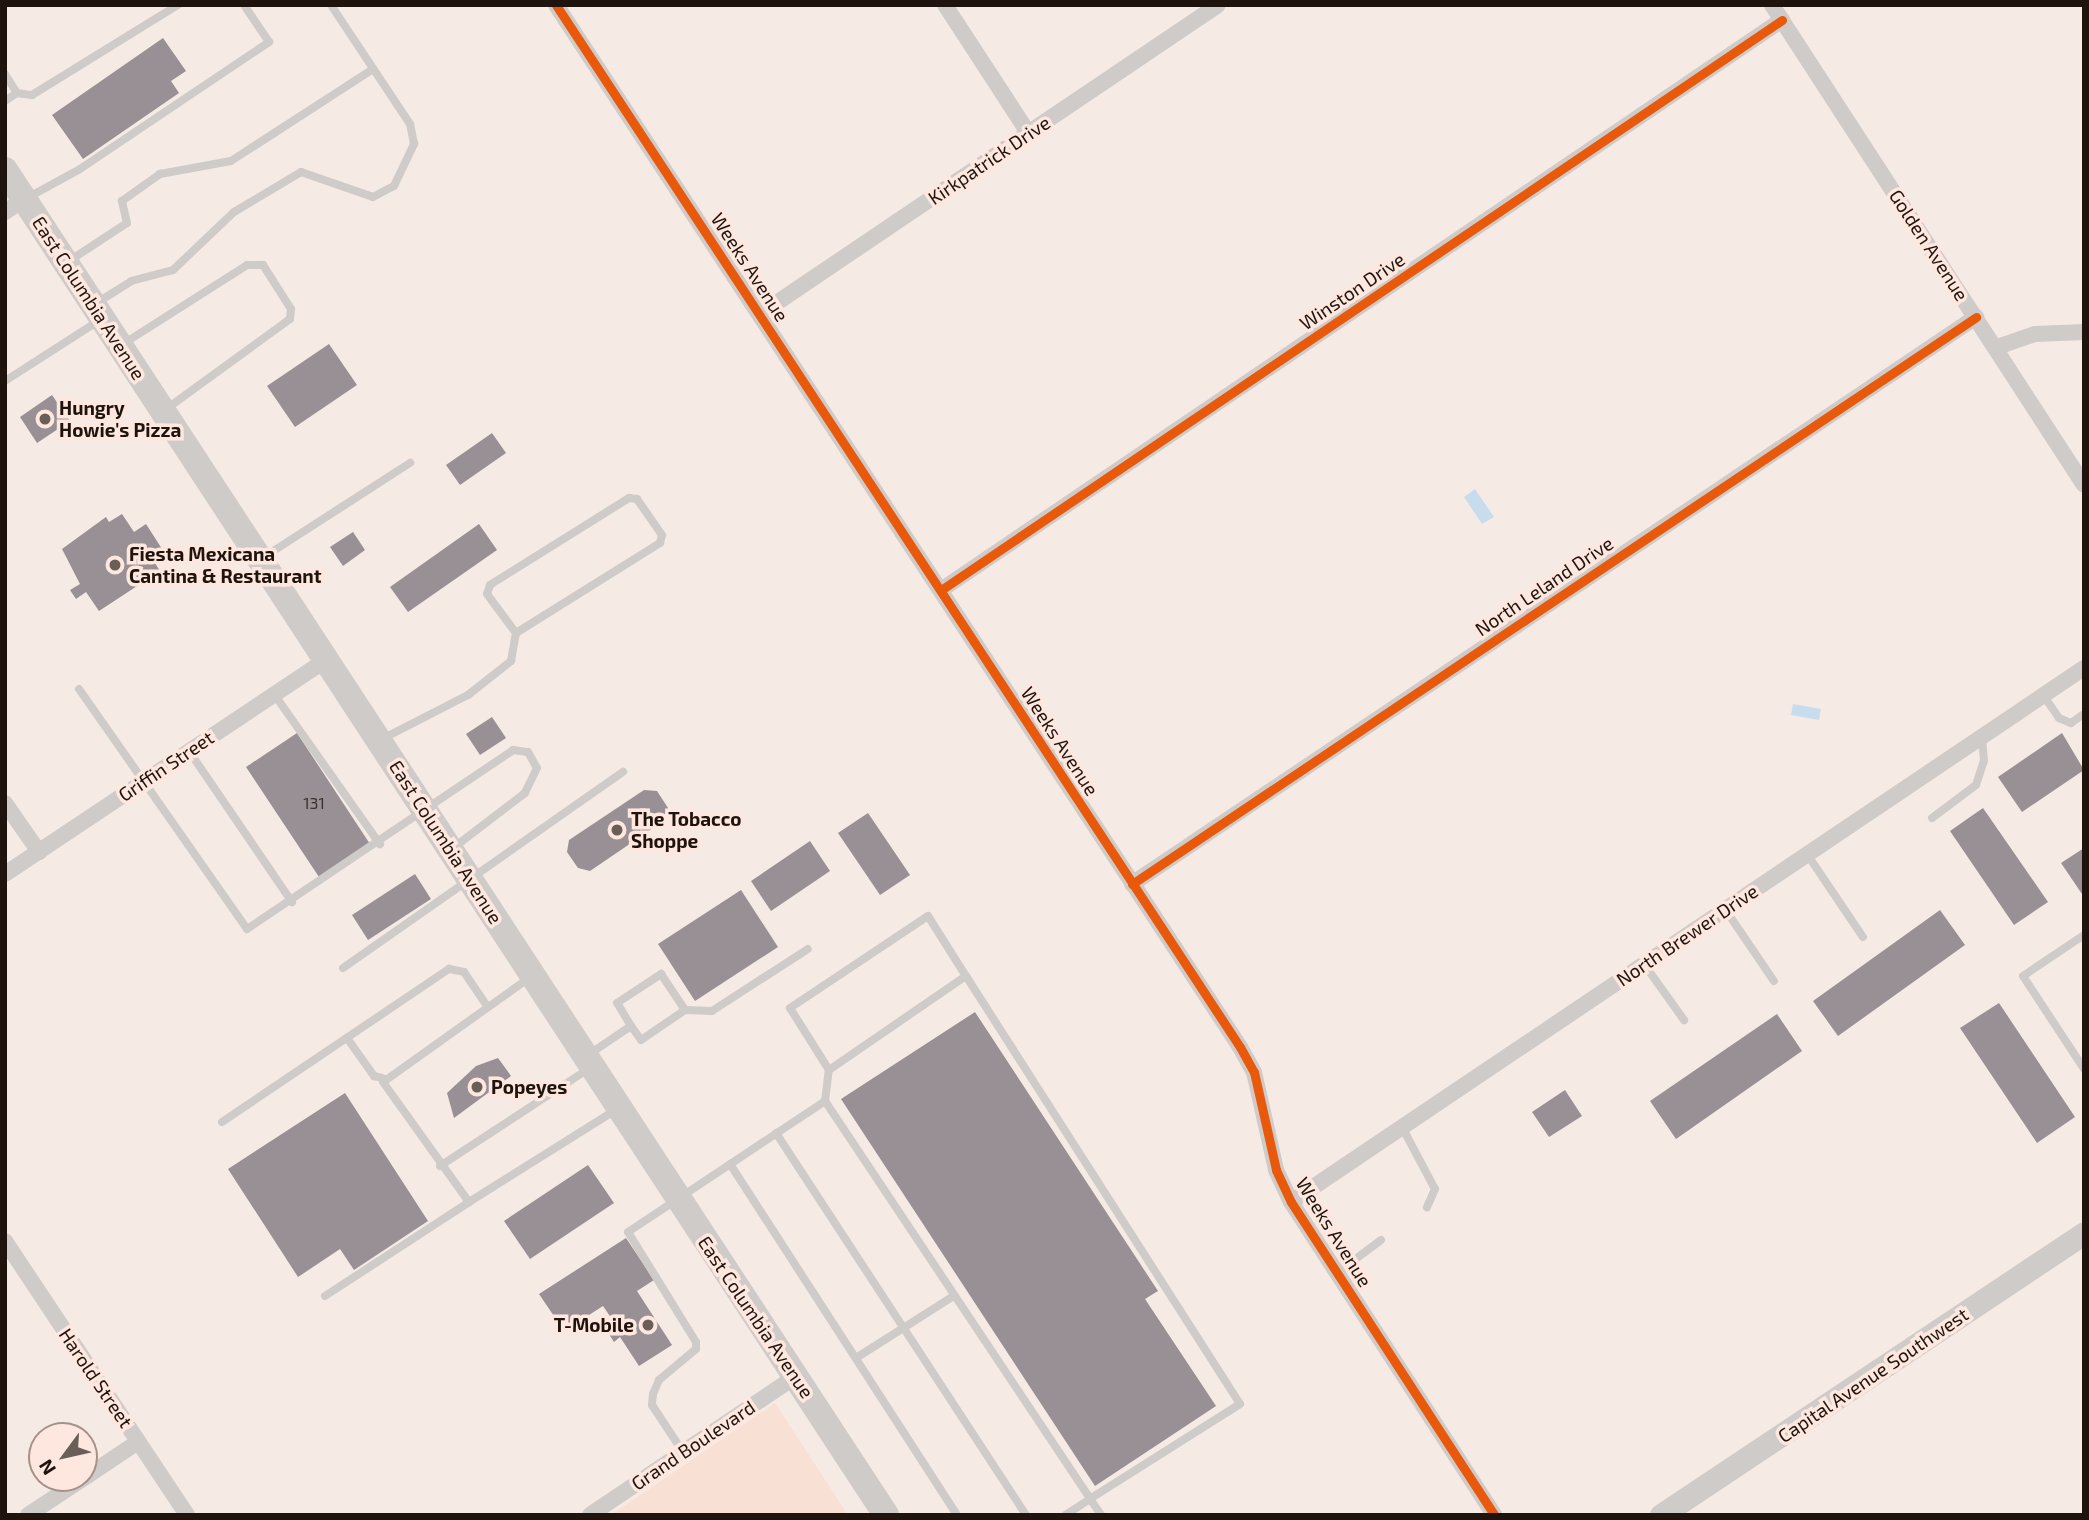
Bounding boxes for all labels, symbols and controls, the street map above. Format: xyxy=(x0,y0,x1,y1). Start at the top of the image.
street label: Kirkpatrick Drive xyxy=(924,111,1054,209)
street label: Golden Avenue xyxy=(1884,185,1974,305)
street label: Weeks Avenue xyxy=(706,208,794,326)
street label: East Columbia Avenue xyxy=(27,212,151,384)
street label: Winston Drive xyxy=(1295,247,1409,335)
place label: Hungry Howie's Pizza xyxy=(59,397,181,441)
marker: Hungry Howie's Pizza xyxy=(37,411,53,427)
street label: North Leland Drive xyxy=(1471,531,1617,641)
place label: Fiesta Mexicana Cantina & Restaurant xyxy=(129,543,321,587)
marker: Fiesta Mexicana Cantina & Restaurant xyxy=(107,557,123,573)
street label: Weeks Avenue xyxy=(1016,682,1104,800)
street label: Griffin Street xyxy=(114,726,218,806)
street label: East Columbia Avenue xyxy=(384,756,508,928)
house number: 131 xyxy=(303,793,325,813)
place label: The Tobacco Shoppe xyxy=(631,808,742,852)
marker: The Tobacco Shoppe xyxy=(609,822,625,838)
street label: North Brewer Drive xyxy=(1612,879,1762,991)
place label: Popeyes xyxy=(491,1076,567,1098)
marker: Popeyes xyxy=(469,1079,485,1095)
street label: Weeks Avenue xyxy=(1291,1173,1377,1291)
street label: East Columbia Avenue xyxy=(693,1232,819,1402)
street label: Capital Avenue Southwest xyxy=(1773,1302,1973,1448)
place label: T-Mobile xyxy=(554,1314,634,1336)
marker: T-Mobile xyxy=(640,1317,656,1333)
street label: Harold Street xyxy=(54,1324,138,1432)
street label: Grand Boulevard xyxy=(627,1395,759,1495)
north arrow xyxy=(28,1422,98,1492)
text: N xyxy=(33,1456,60,1480)

